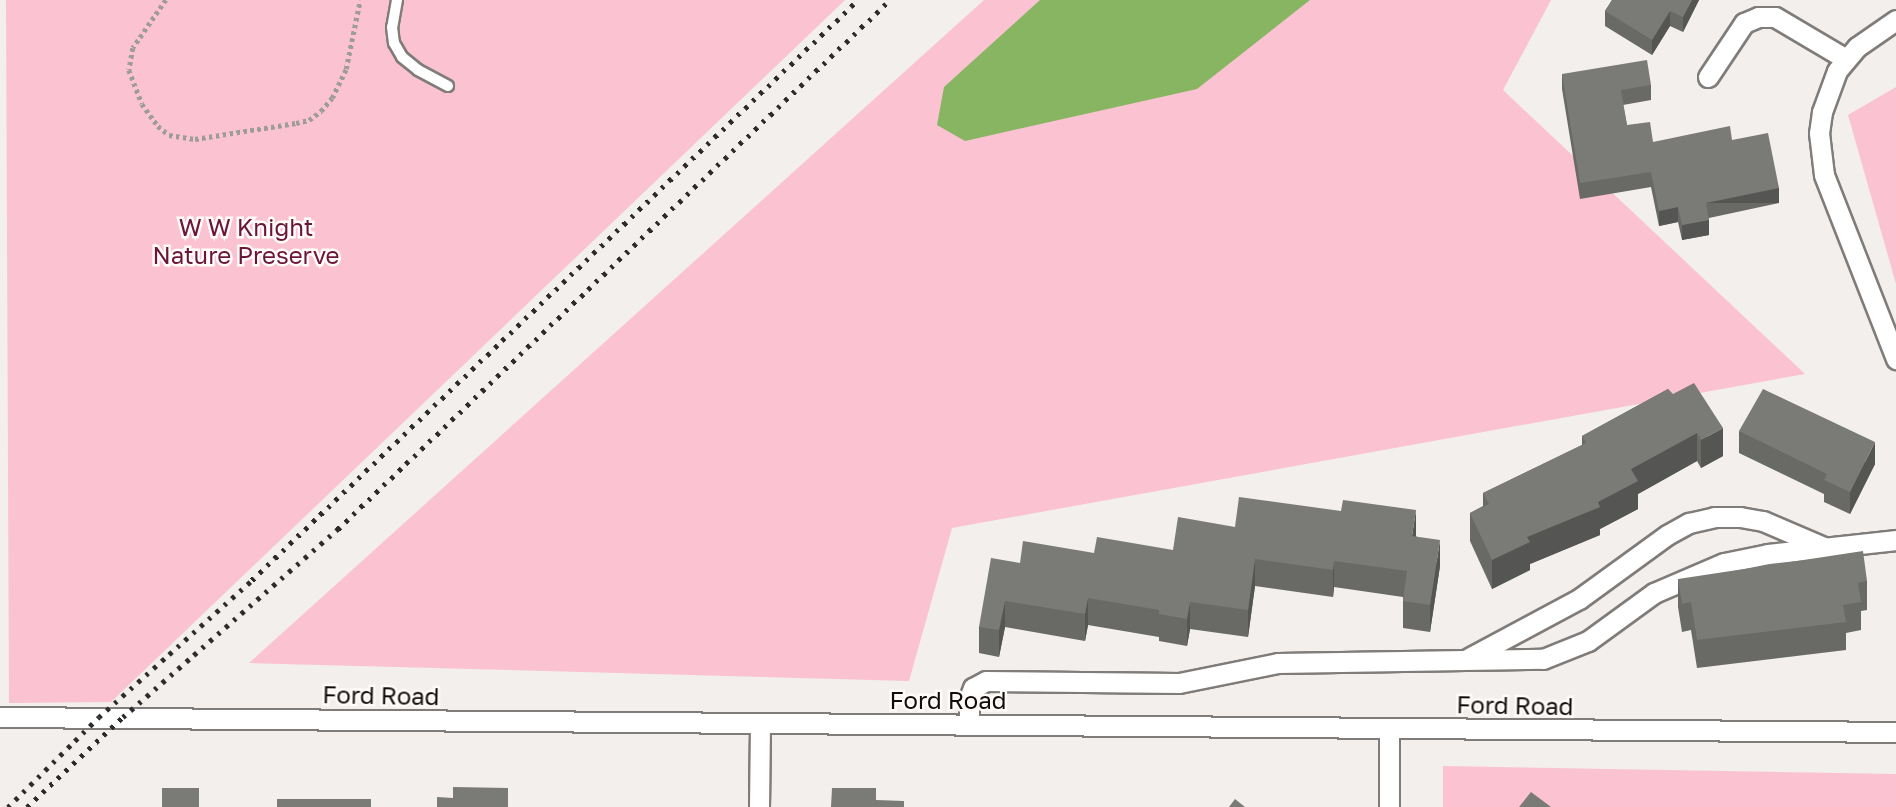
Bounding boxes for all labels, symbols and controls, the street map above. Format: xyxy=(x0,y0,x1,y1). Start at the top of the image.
park label: W W Knight Nature Preserve xyxy=(152,213,340,269)
street label: Ford Road xyxy=(322,680,440,710)
street label: Ford Road xyxy=(889,686,1007,714)
street label: Ford Road xyxy=(1456,690,1574,720)

